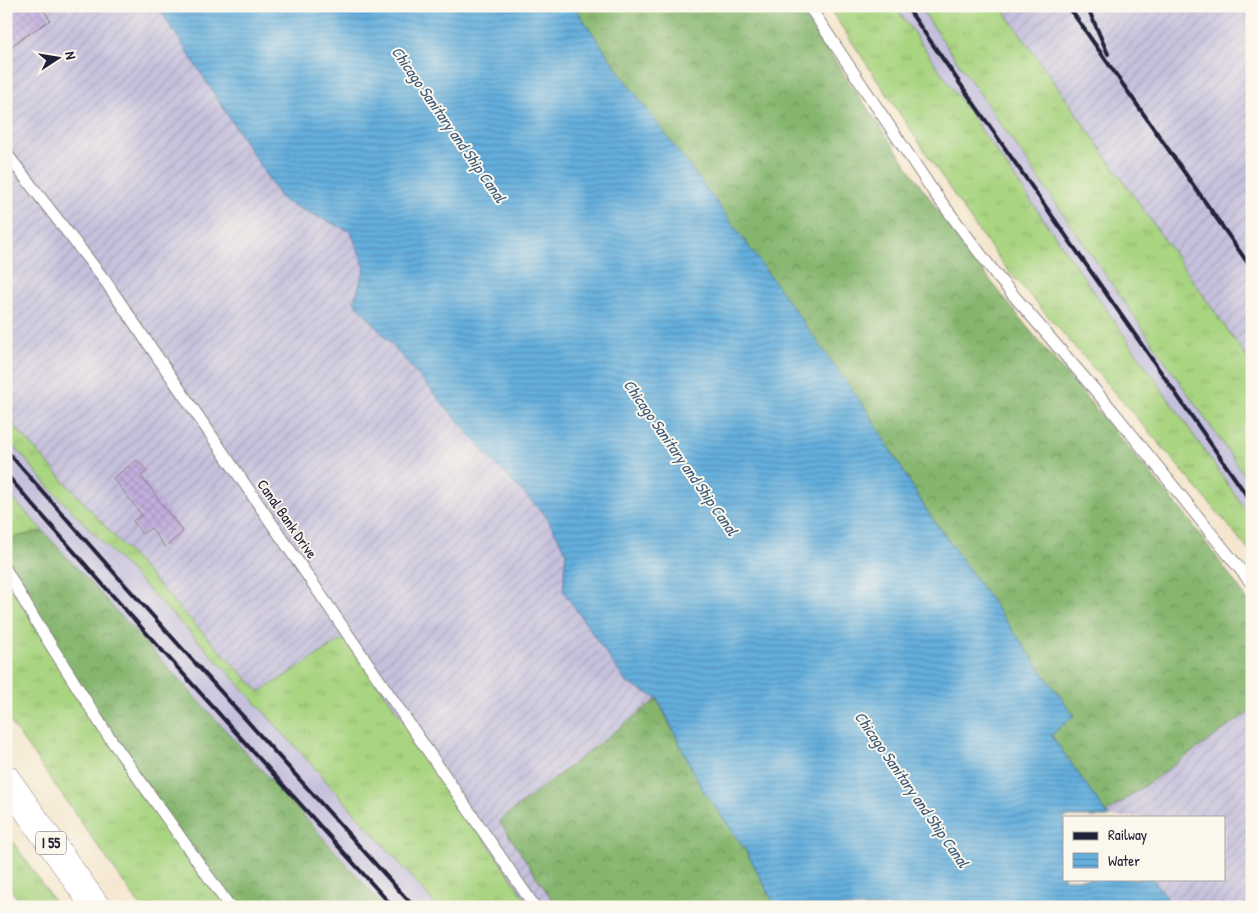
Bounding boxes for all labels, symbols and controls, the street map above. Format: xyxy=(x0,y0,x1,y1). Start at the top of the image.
north arrow xyxy=(32,32,82,82)
water label: Chicago Sanitary and Ship Canal xyxy=(387,41,512,207)
text: N xyxy=(61,50,81,61)
water label: Chicago Sanitary and Ship Canal xyxy=(619,374,744,540)
street label: Canal Bank Drive xyxy=(252,475,323,563)
water label: Chicago Sanitary and Ship Canal xyxy=(850,706,975,872)
legend xyxy=(1063,816,1226,880)
text: Railway xyxy=(1108,824,1147,845)
road number: I 55 xyxy=(36,831,66,854)
text: Water xyxy=(1108,850,1140,871)

